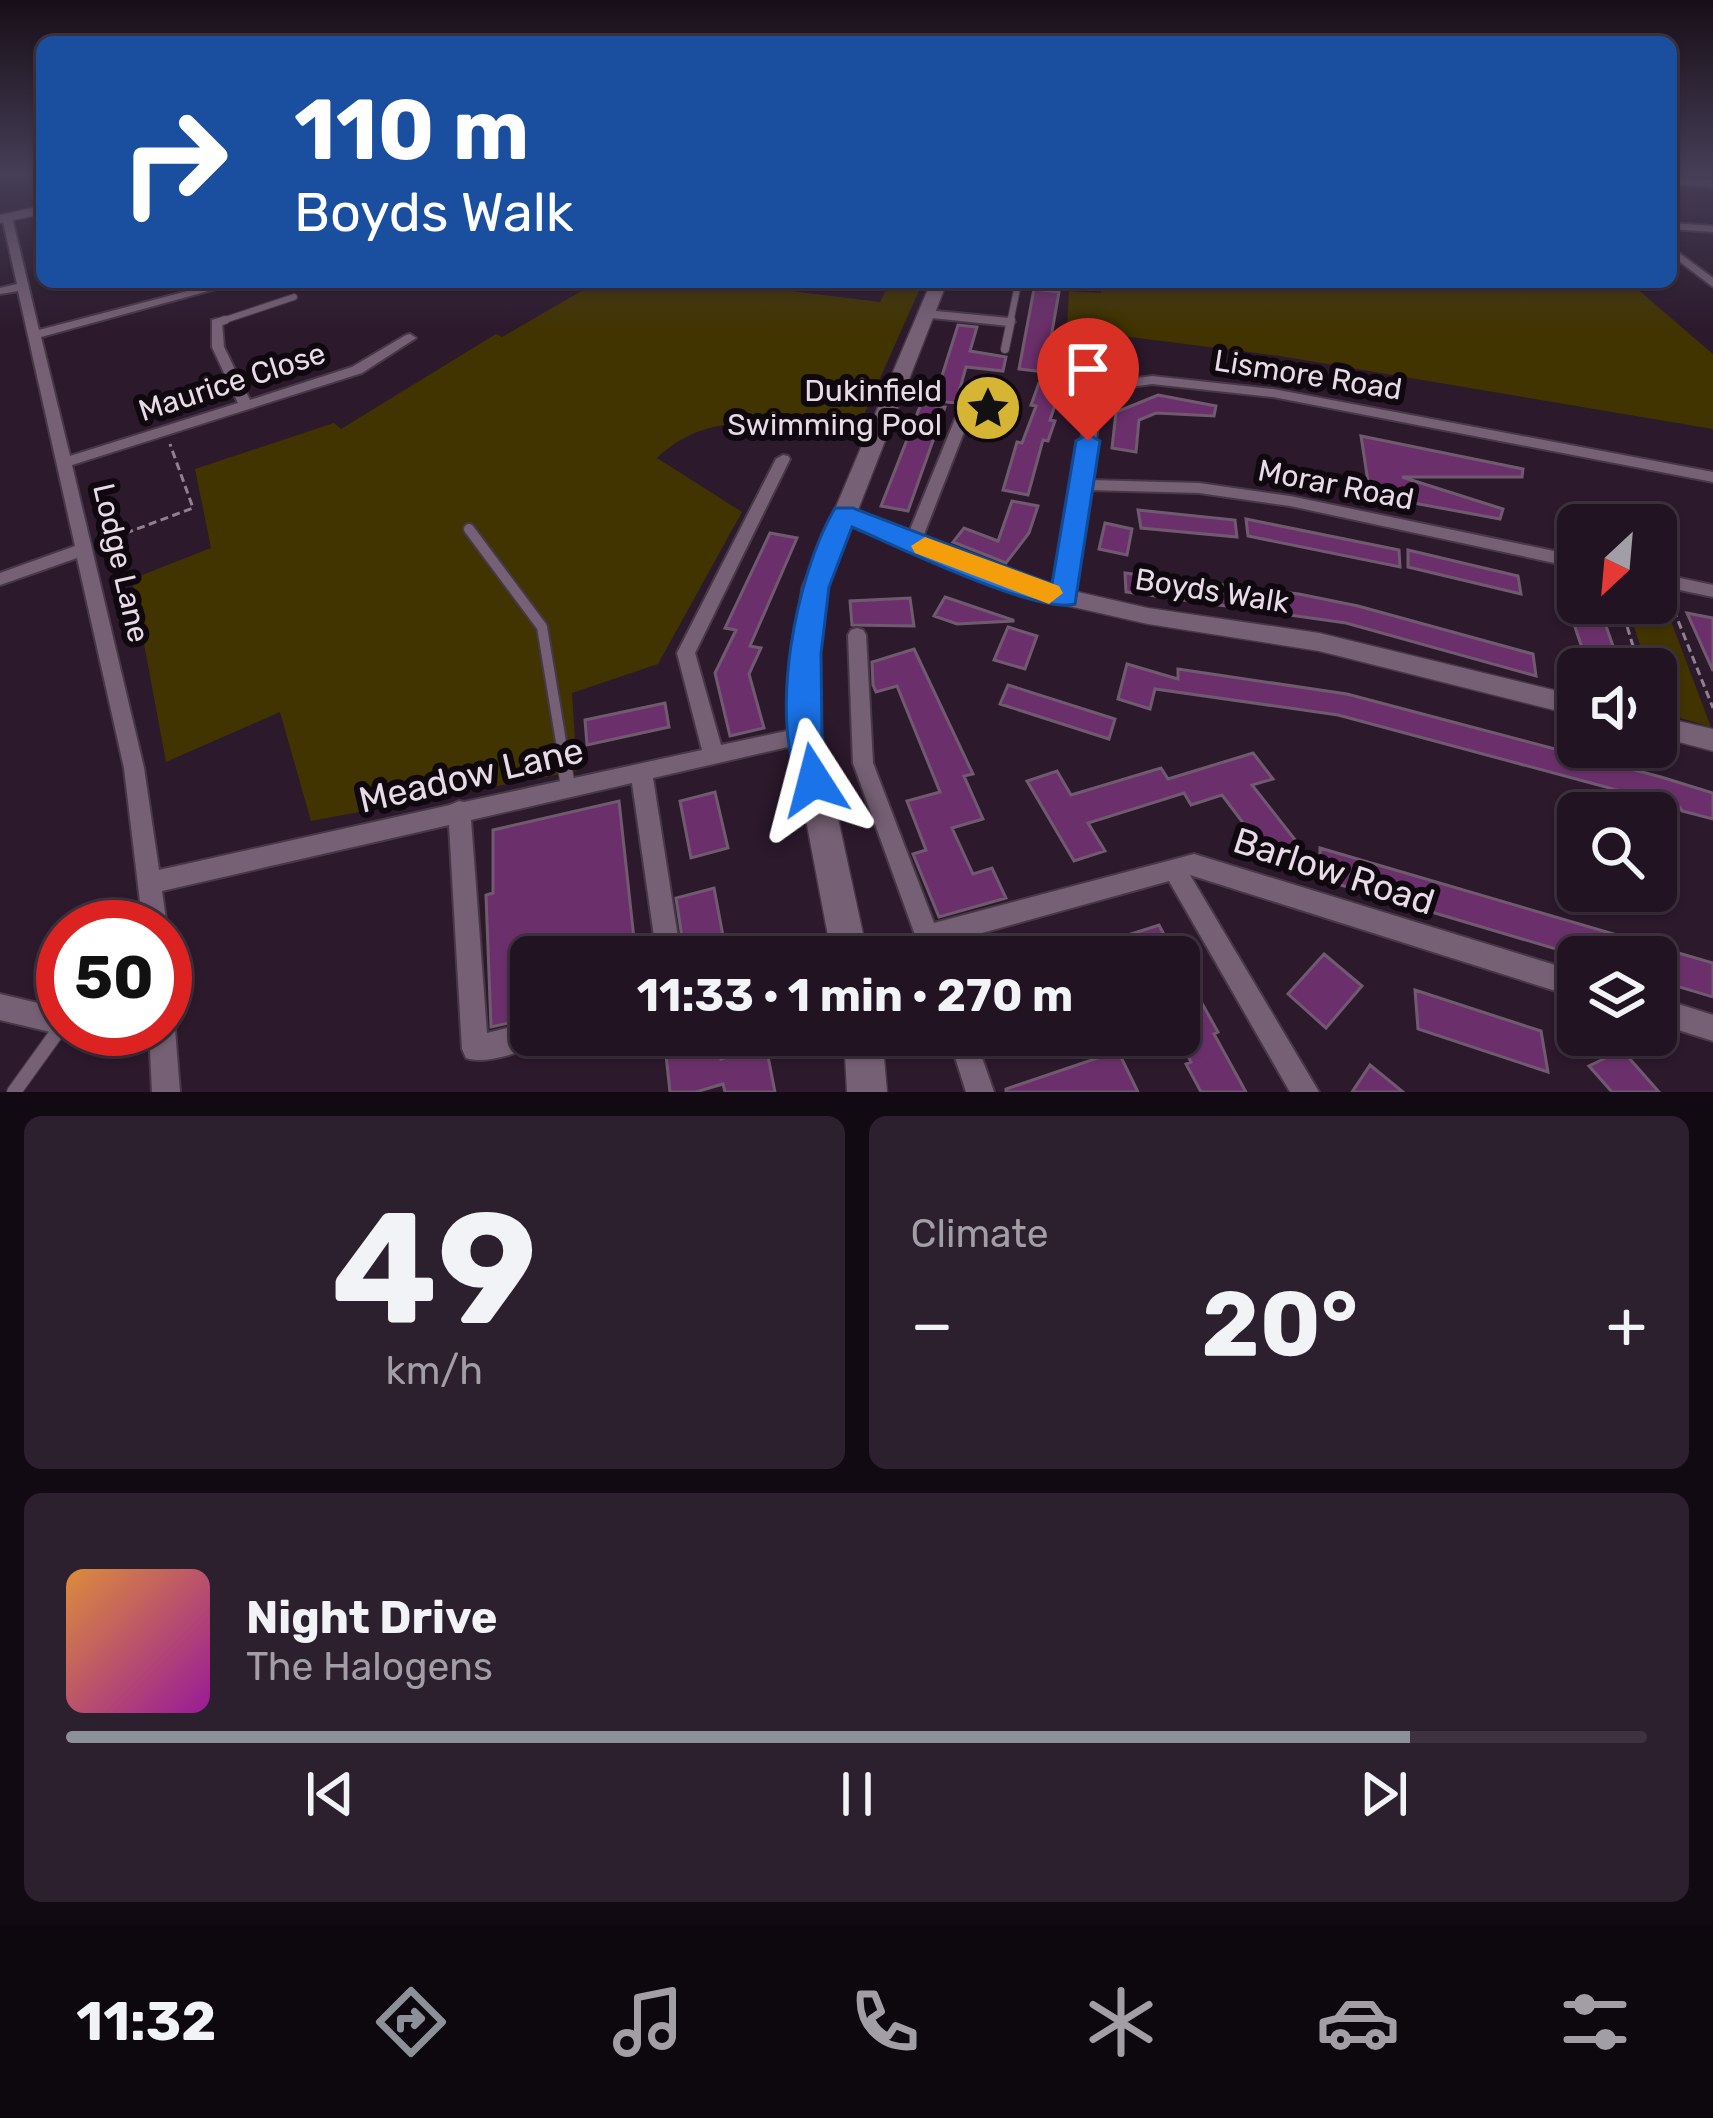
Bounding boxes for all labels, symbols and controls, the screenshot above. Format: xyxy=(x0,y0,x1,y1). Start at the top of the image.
text: 110 m xyxy=(294,80,529,180)
icon: right xyxy=(96,84,252,240)
text: Boyds Walk xyxy=(294,181,574,245)
pin xyxy=(1037,318,1139,441)
street label: Maurice Close xyxy=(134,335,330,429)
icon: arrive xyxy=(1055,336,1121,402)
street label: Lismore Road xyxy=(1212,342,1404,408)
place label: Dukinfield Swimming Pool xyxy=(727,373,942,443)
place icon: Dukinfield Swimming Pool xyxy=(953,373,1023,443)
street label: Morar Road xyxy=(1255,452,1417,518)
street label: Lodge Lane xyxy=(85,480,157,646)
north arrow xyxy=(1557,504,1677,624)
map controls xyxy=(1557,504,1677,1056)
street label: Boyds Walk xyxy=(1132,561,1292,621)
button: sound xyxy=(1557,648,1677,768)
position arrow xyxy=(751,717,877,843)
street label: Meadow Lane xyxy=(354,728,588,822)
button: search xyxy=(1557,792,1677,912)
street label: Barlow Road xyxy=(1228,818,1440,924)
speed limit sign: 50 xyxy=(36,900,192,1056)
button: layers xyxy=(1557,936,1677,1056)
text: 11:33 · 1 min · 270 m xyxy=(637,969,1073,1022)
text: 49 xyxy=(331,1177,537,1362)
text: Climate xyxy=(911,1211,1049,1257)
text: 20° xyxy=(1201,1271,1358,1378)
text: − xyxy=(911,1285,953,1364)
text: + xyxy=(1606,1285,1647,1364)
text: km/h xyxy=(386,1348,483,1394)
text: Night Drive xyxy=(246,1591,498,1644)
text: The Halogens xyxy=(246,1644,493,1690)
icon: previous xyxy=(297,1761,363,1827)
icon: pause xyxy=(824,1761,890,1827)
icon: next xyxy=(1351,1761,1417,1827)
icon: directions xyxy=(369,1980,453,2064)
icon: music xyxy=(606,1980,690,2064)
icon: phone xyxy=(843,1980,927,2064)
icon: climate xyxy=(1079,1980,1163,2064)
icon: car xyxy=(1316,1980,1400,2064)
icon: filters xyxy=(1553,1980,1637,2064)
text: 11:32 xyxy=(76,1990,216,2054)

